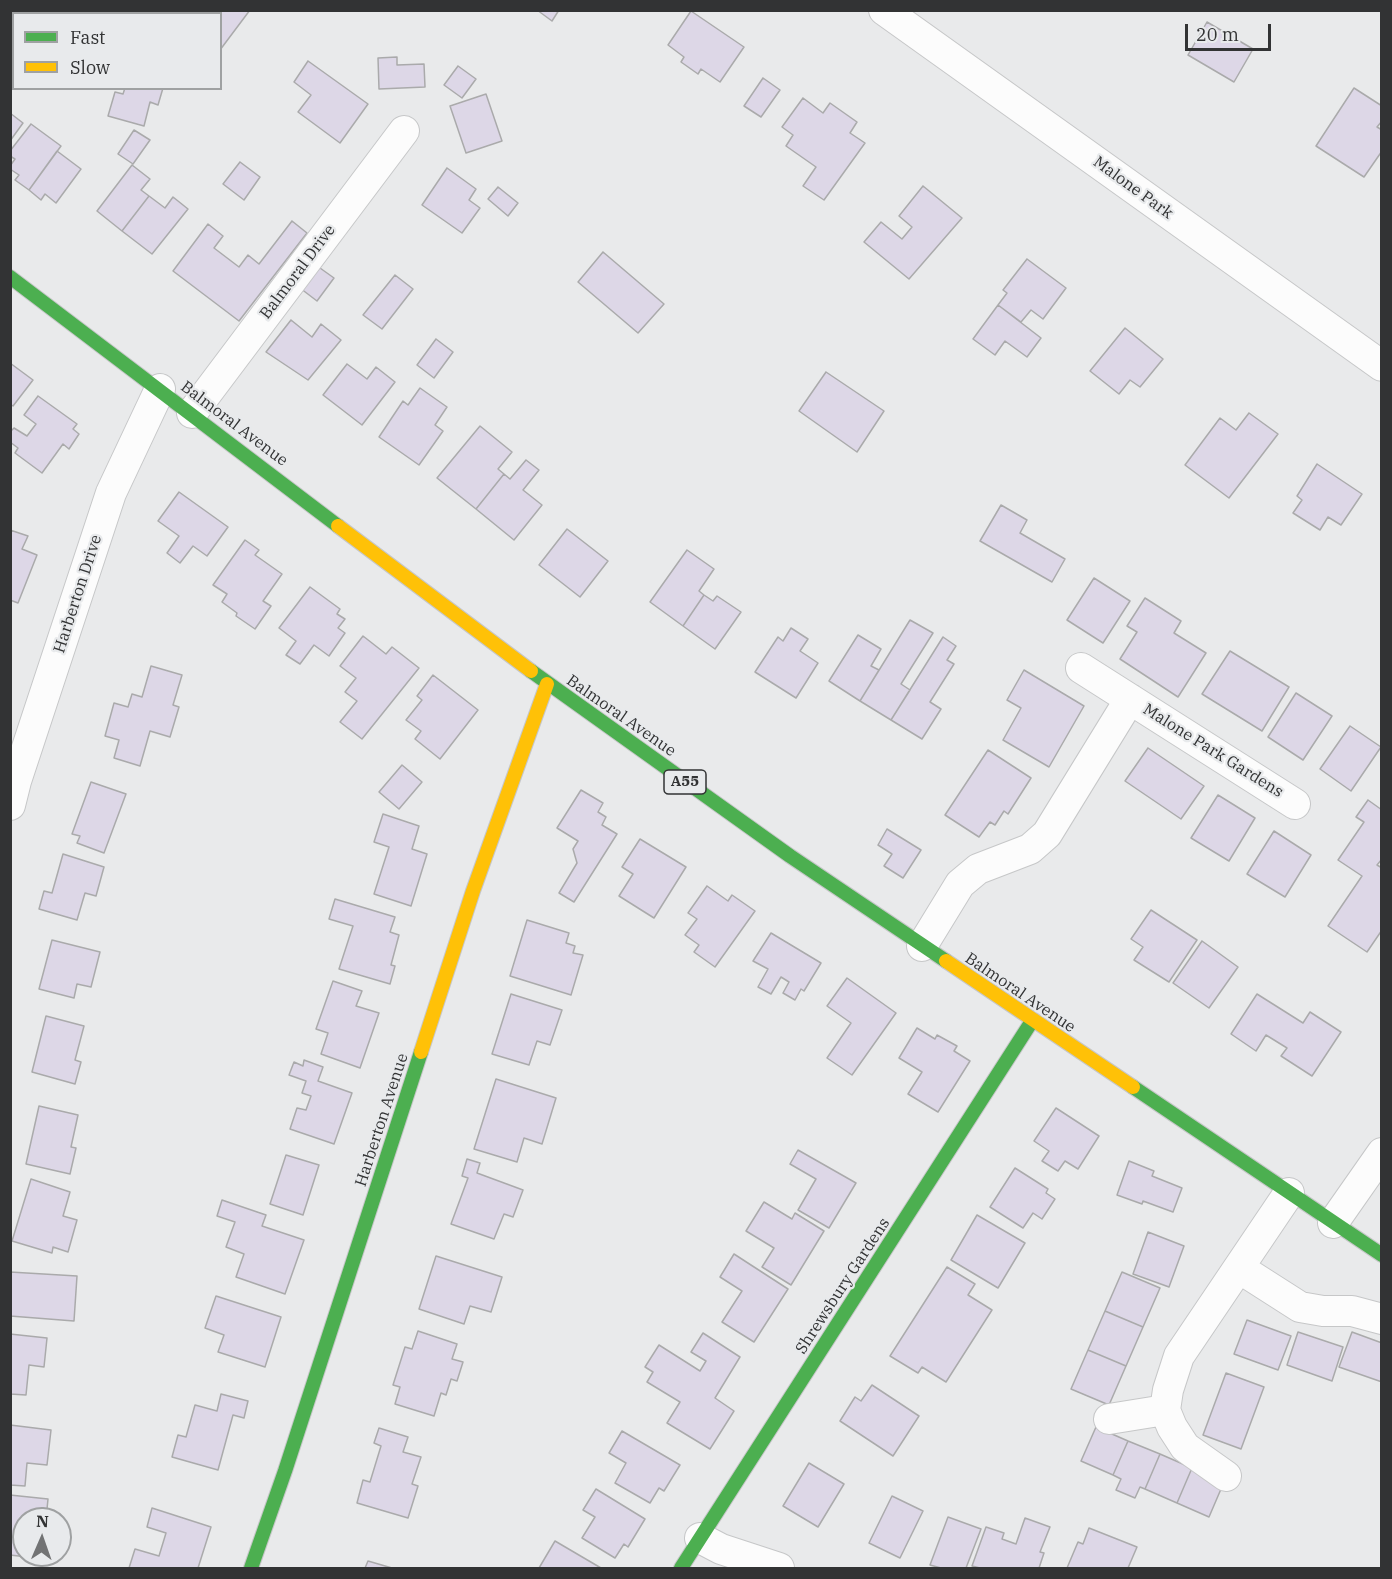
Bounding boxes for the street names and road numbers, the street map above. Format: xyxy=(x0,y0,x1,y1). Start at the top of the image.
street label: Malone Park xyxy=(1089,153,1177,223)
street label: Balmoral Drive xyxy=(256,221,340,323)
street label: Balmoral Avenue xyxy=(177,377,291,471)
street label: Harberton Drive xyxy=(50,533,106,655)
street label: Balmoral Avenue xyxy=(563,671,679,761)
street label: Malone Park Gardens xyxy=(1139,700,1287,802)
road number: A55 xyxy=(664,770,706,794)
street label: Balmoral Avenue xyxy=(961,949,1079,1037)
street label: Harberton Avenue xyxy=(351,1051,413,1189)
street label: Shrewsbury Gardens xyxy=(792,1214,894,1358)

